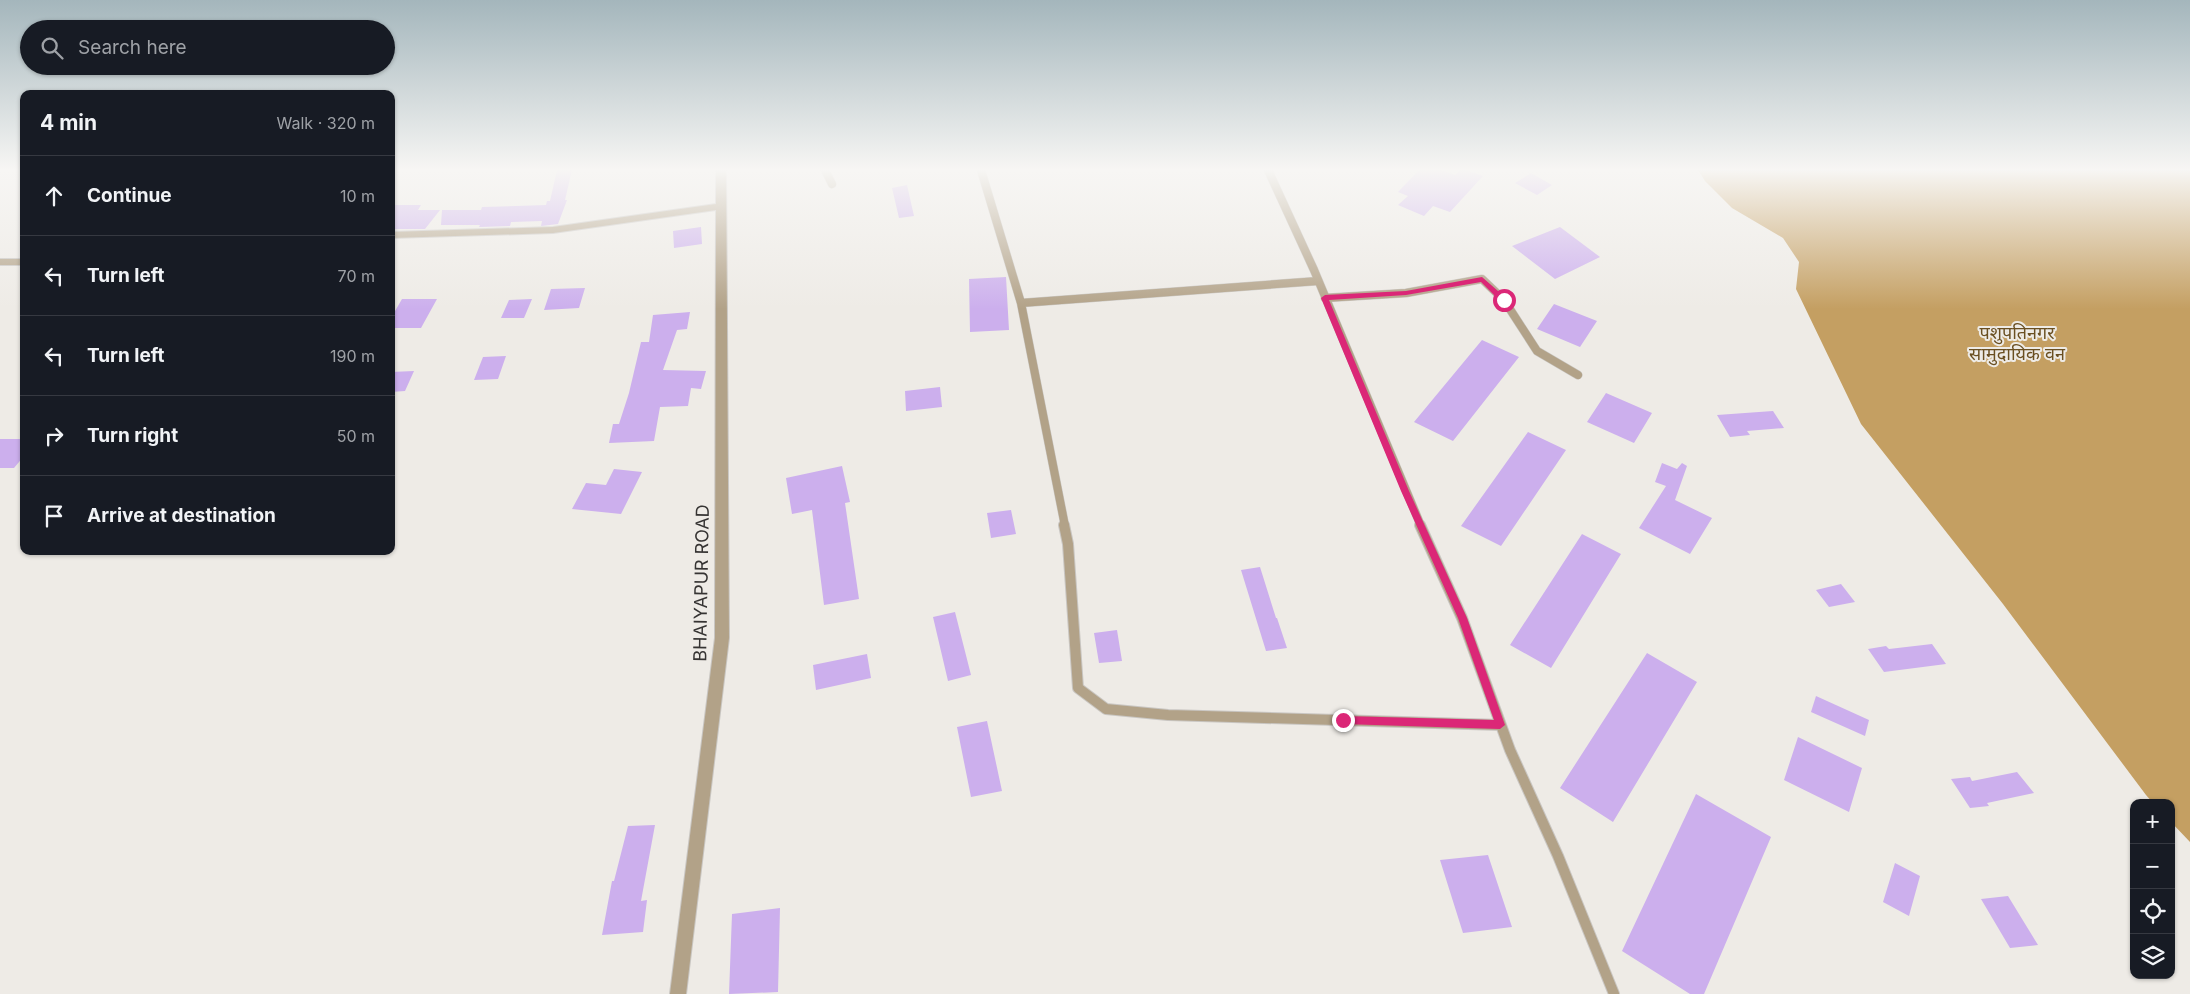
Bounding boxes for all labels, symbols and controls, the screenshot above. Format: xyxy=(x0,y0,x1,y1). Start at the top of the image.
search box xyxy=(20,20,395,75)
icon: search xyxy=(38,34,66,62)
text: Search here xyxy=(78,36,187,59)
text: 4 min xyxy=(40,110,97,135)
text: Walk · 320 m xyxy=(277,113,375,133)
icon: ahead xyxy=(40,182,68,210)
text: Continue xyxy=(87,184,172,207)
text: 10 m xyxy=(340,186,375,206)
icon: left xyxy=(40,262,68,290)
text: Turn left xyxy=(87,264,165,287)
text: 70 m xyxy=(338,266,375,286)
route start xyxy=(1493,289,1516,312)
park label: पशुपतिनगर सामुदायिक वन xyxy=(1969,322,2066,366)
icon: left xyxy=(40,342,68,370)
text: Turn left xyxy=(87,344,165,367)
text: 190 m xyxy=(330,346,375,366)
icon: right xyxy=(40,422,68,450)
text: Turn right xyxy=(87,424,178,447)
text: 50 m xyxy=(337,426,375,446)
icon: arrive xyxy=(40,502,68,530)
text: Arrive at destination xyxy=(87,504,276,527)
street label: BHAIYAPUR ROAD xyxy=(689,504,713,662)
route end xyxy=(1332,709,1355,732)
map controls xyxy=(2130,799,2175,979)
button: + xyxy=(2130,799,2175,844)
button: − xyxy=(2130,844,2175,889)
button: locate xyxy=(2130,889,2175,934)
button: layers xyxy=(2130,934,2175,979)

